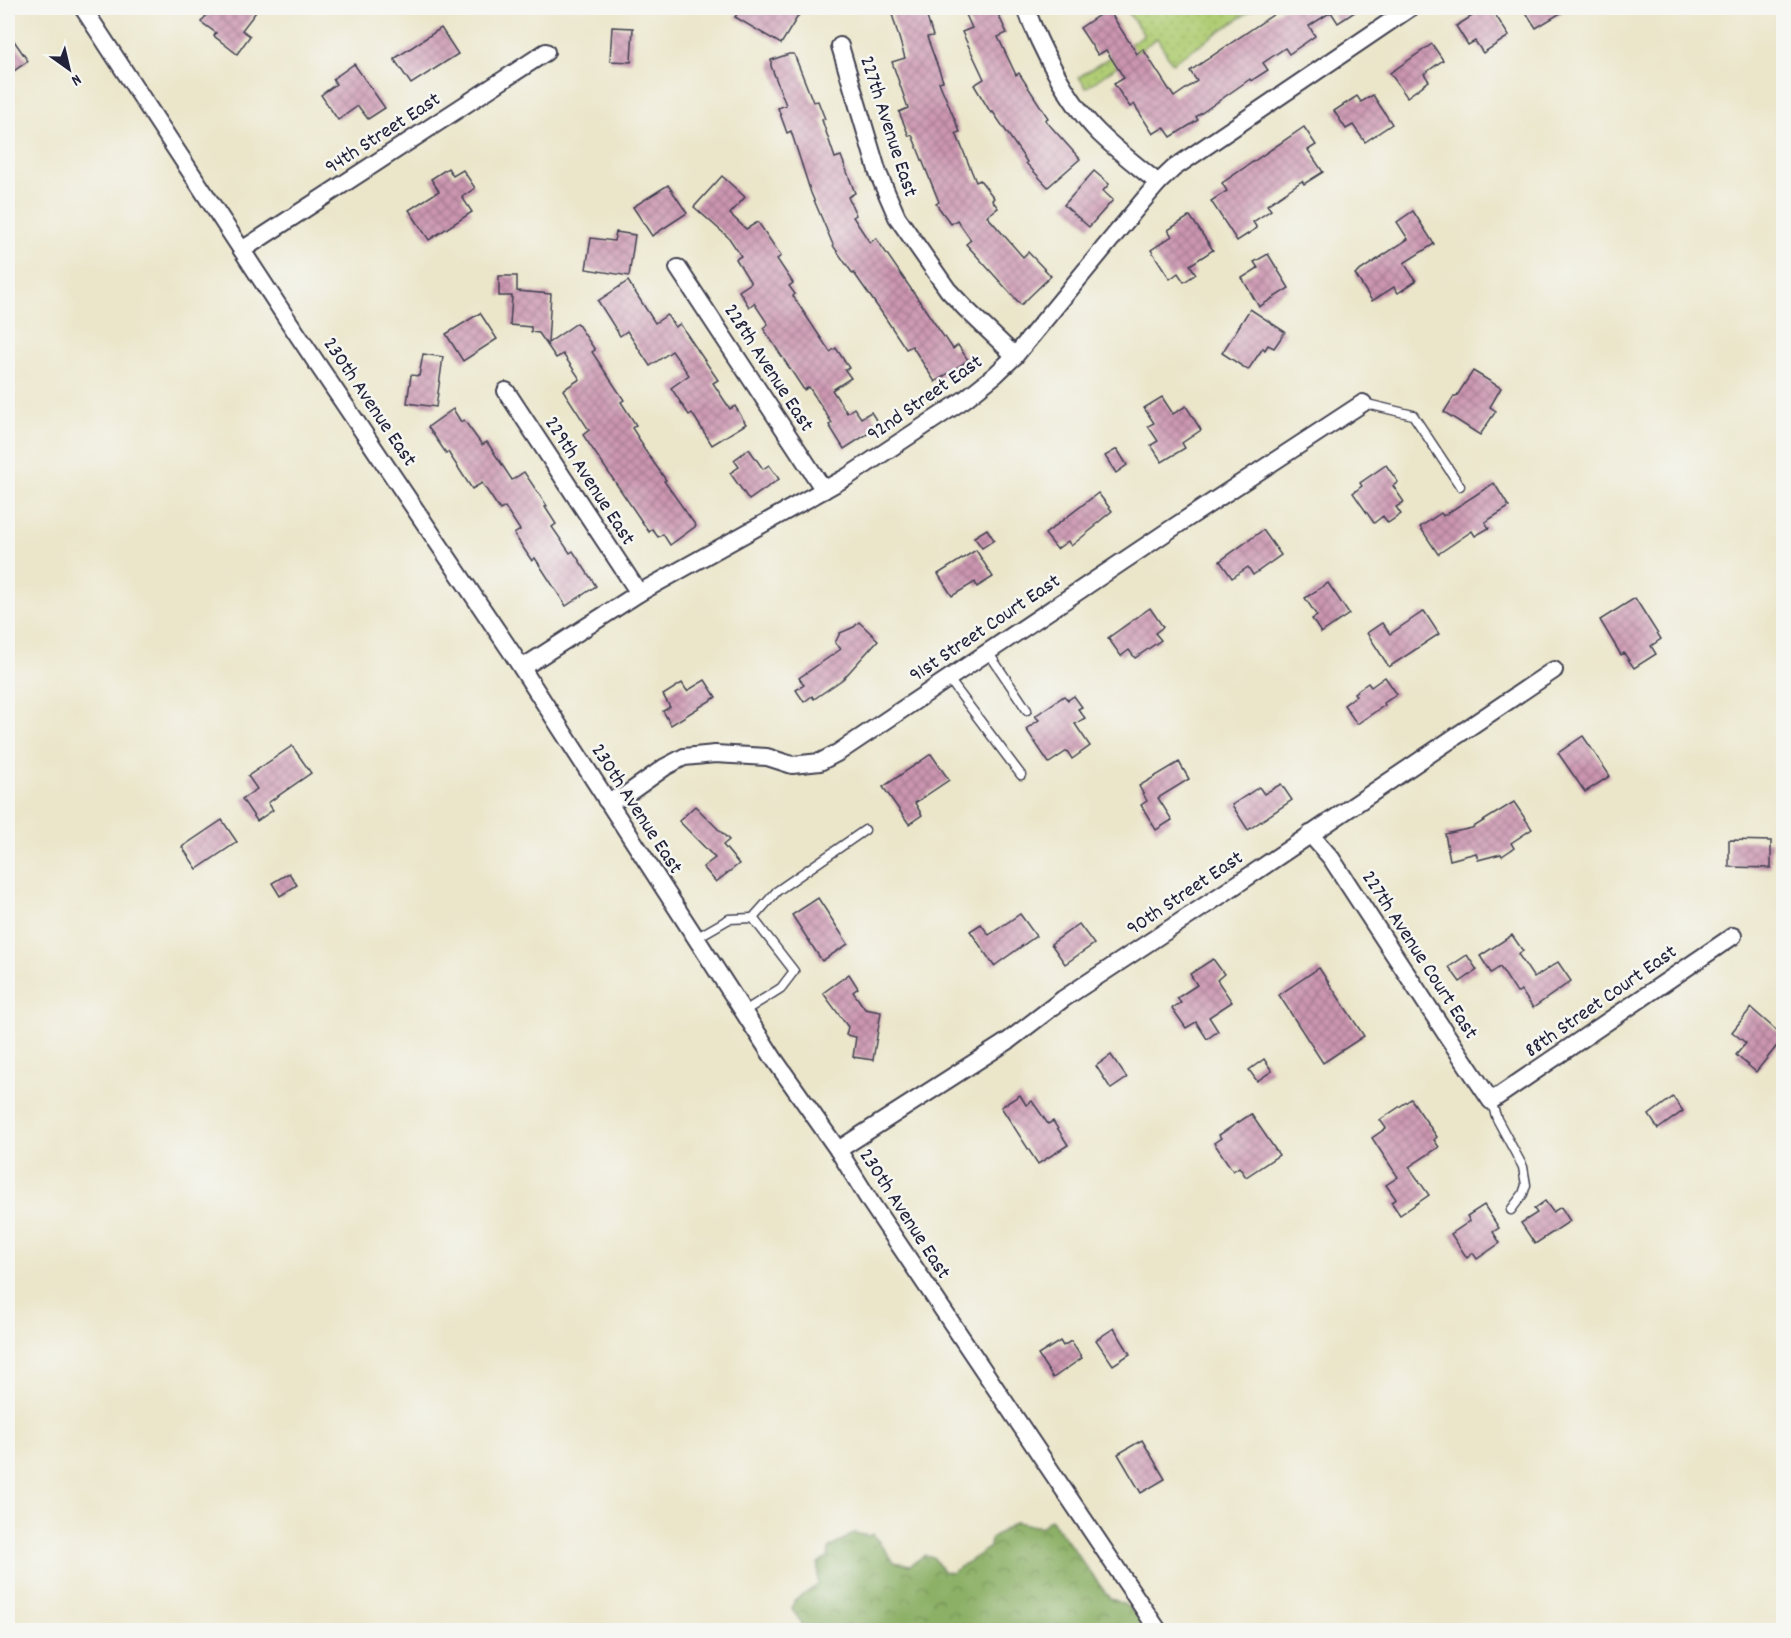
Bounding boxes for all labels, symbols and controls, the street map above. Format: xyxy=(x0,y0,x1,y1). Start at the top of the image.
north arrow xyxy=(39,39,99,99)
street label: 227th Avenue East xyxy=(850,52,924,202)
text: N xyxy=(66,68,86,91)
street label: 94th Street East xyxy=(320,86,447,183)
street label: 228th Avenue East xyxy=(715,299,820,439)
street label: 230th Avenue East xyxy=(314,332,423,474)
street label: 92nd Street East xyxy=(862,348,990,450)
street label: 229th Avenue East xyxy=(535,411,642,552)
street label: 91st Street Court East xyxy=(904,568,1067,691)
street label: 230th Avenue East xyxy=(582,738,689,881)
street label: 90th Street East xyxy=(1121,844,1250,945)
street label: 227th Avenue Court East xyxy=(1353,865,1485,1046)
street label: 88th Street Court East xyxy=(1519,938,1684,1066)
street label: 230th Avenue East xyxy=(850,1143,957,1286)

